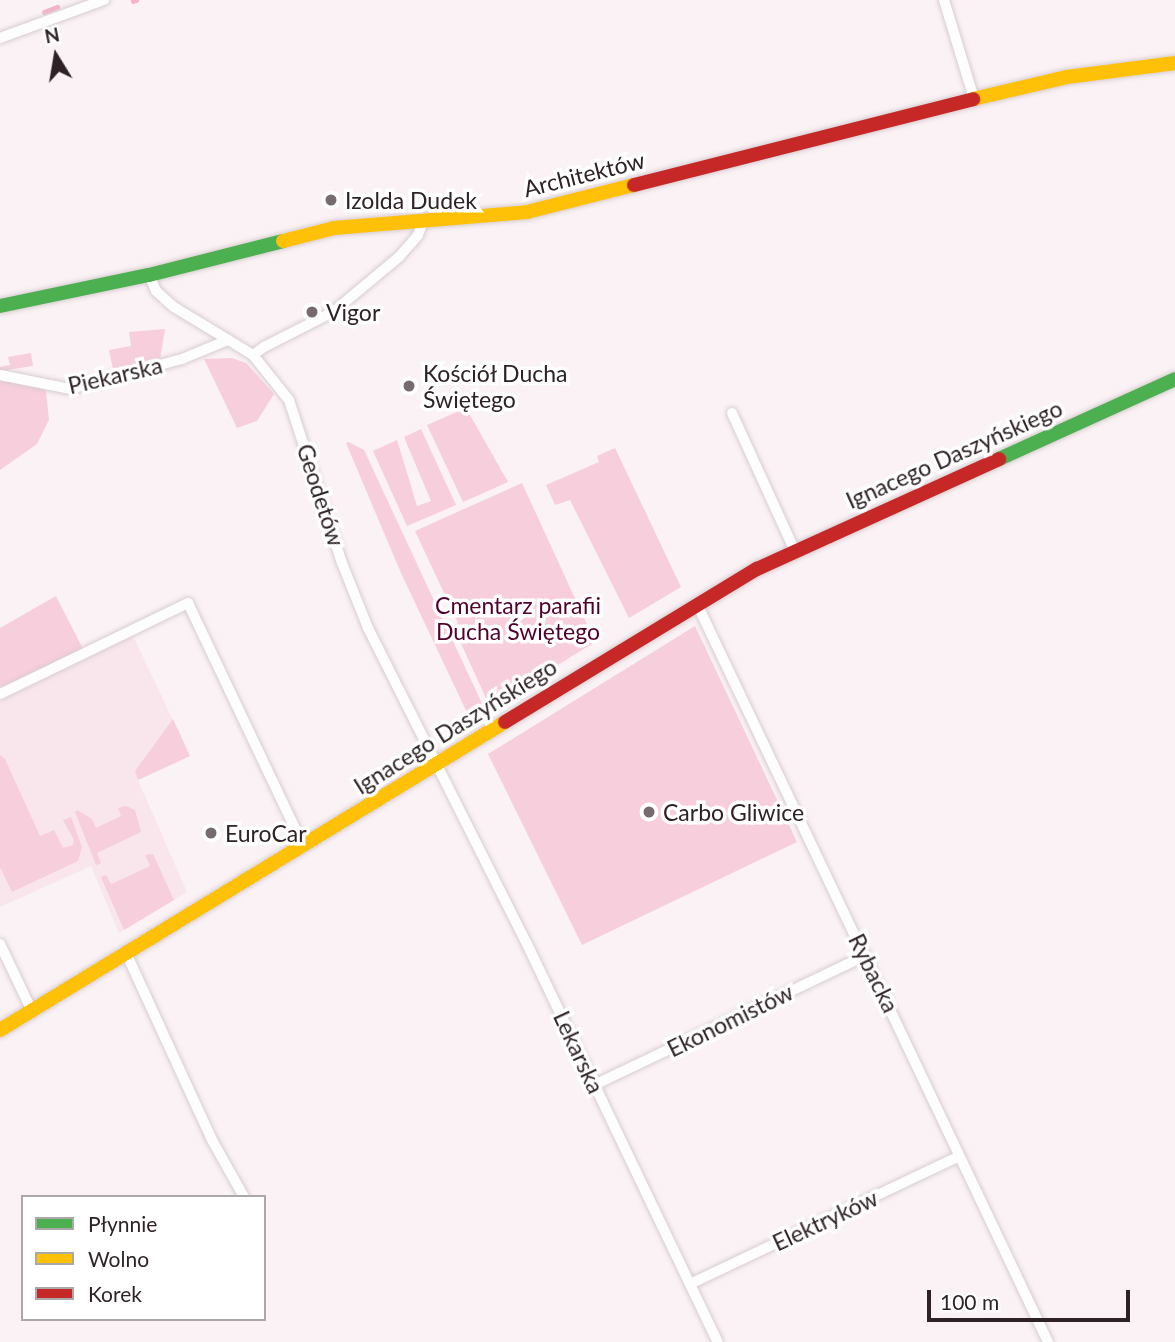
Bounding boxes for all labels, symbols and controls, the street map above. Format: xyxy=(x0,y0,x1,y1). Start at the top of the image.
north arrow xyxy=(21,21,91,91)
text: N xyxy=(43,22,61,48)
street label: Architektów xyxy=(521,146,647,202)
place label: Izolda Dudek xyxy=(345,186,477,214)
marker: Izolda Dudek xyxy=(323,192,339,208)
place label: Vigor xyxy=(326,298,380,326)
marker: Vigor xyxy=(304,304,320,320)
street label: Piekarska xyxy=(65,351,165,399)
place label: Kościół Ducha Świętego xyxy=(423,359,568,413)
marker: Kościół Ducha Świętego xyxy=(401,378,417,394)
street label: Ignacego Daszyńskiego xyxy=(842,394,1066,514)
street label: Geodetów xyxy=(292,440,350,550)
park label: Cmentarz parafii Ducha Świętego xyxy=(435,591,601,645)
street label: Ignacego Daszyńskiego xyxy=(349,652,561,800)
place label: Carbo Gliwice xyxy=(663,798,804,826)
marker: Carbo Gliwice xyxy=(641,804,657,820)
place label: EuroCar xyxy=(225,819,307,847)
marker: EuroCar xyxy=(203,825,219,841)
street label: Rybacka xyxy=(843,929,905,1017)
street label: Ekonomistów xyxy=(663,978,797,1062)
street label: Lekarska xyxy=(548,1006,610,1098)
street label: Elektryków xyxy=(768,1184,882,1256)
legend xyxy=(21,1195,266,1321)
text: Płynnie xyxy=(88,1211,157,1236)
text: Wolno xyxy=(88,1246,149,1271)
scale bar xyxy=(930,1276,1133,1320)
text: Korek xyxy=(88,1281,142,1306)
text: 100 m xyxy=(940,1289,999,1314)

